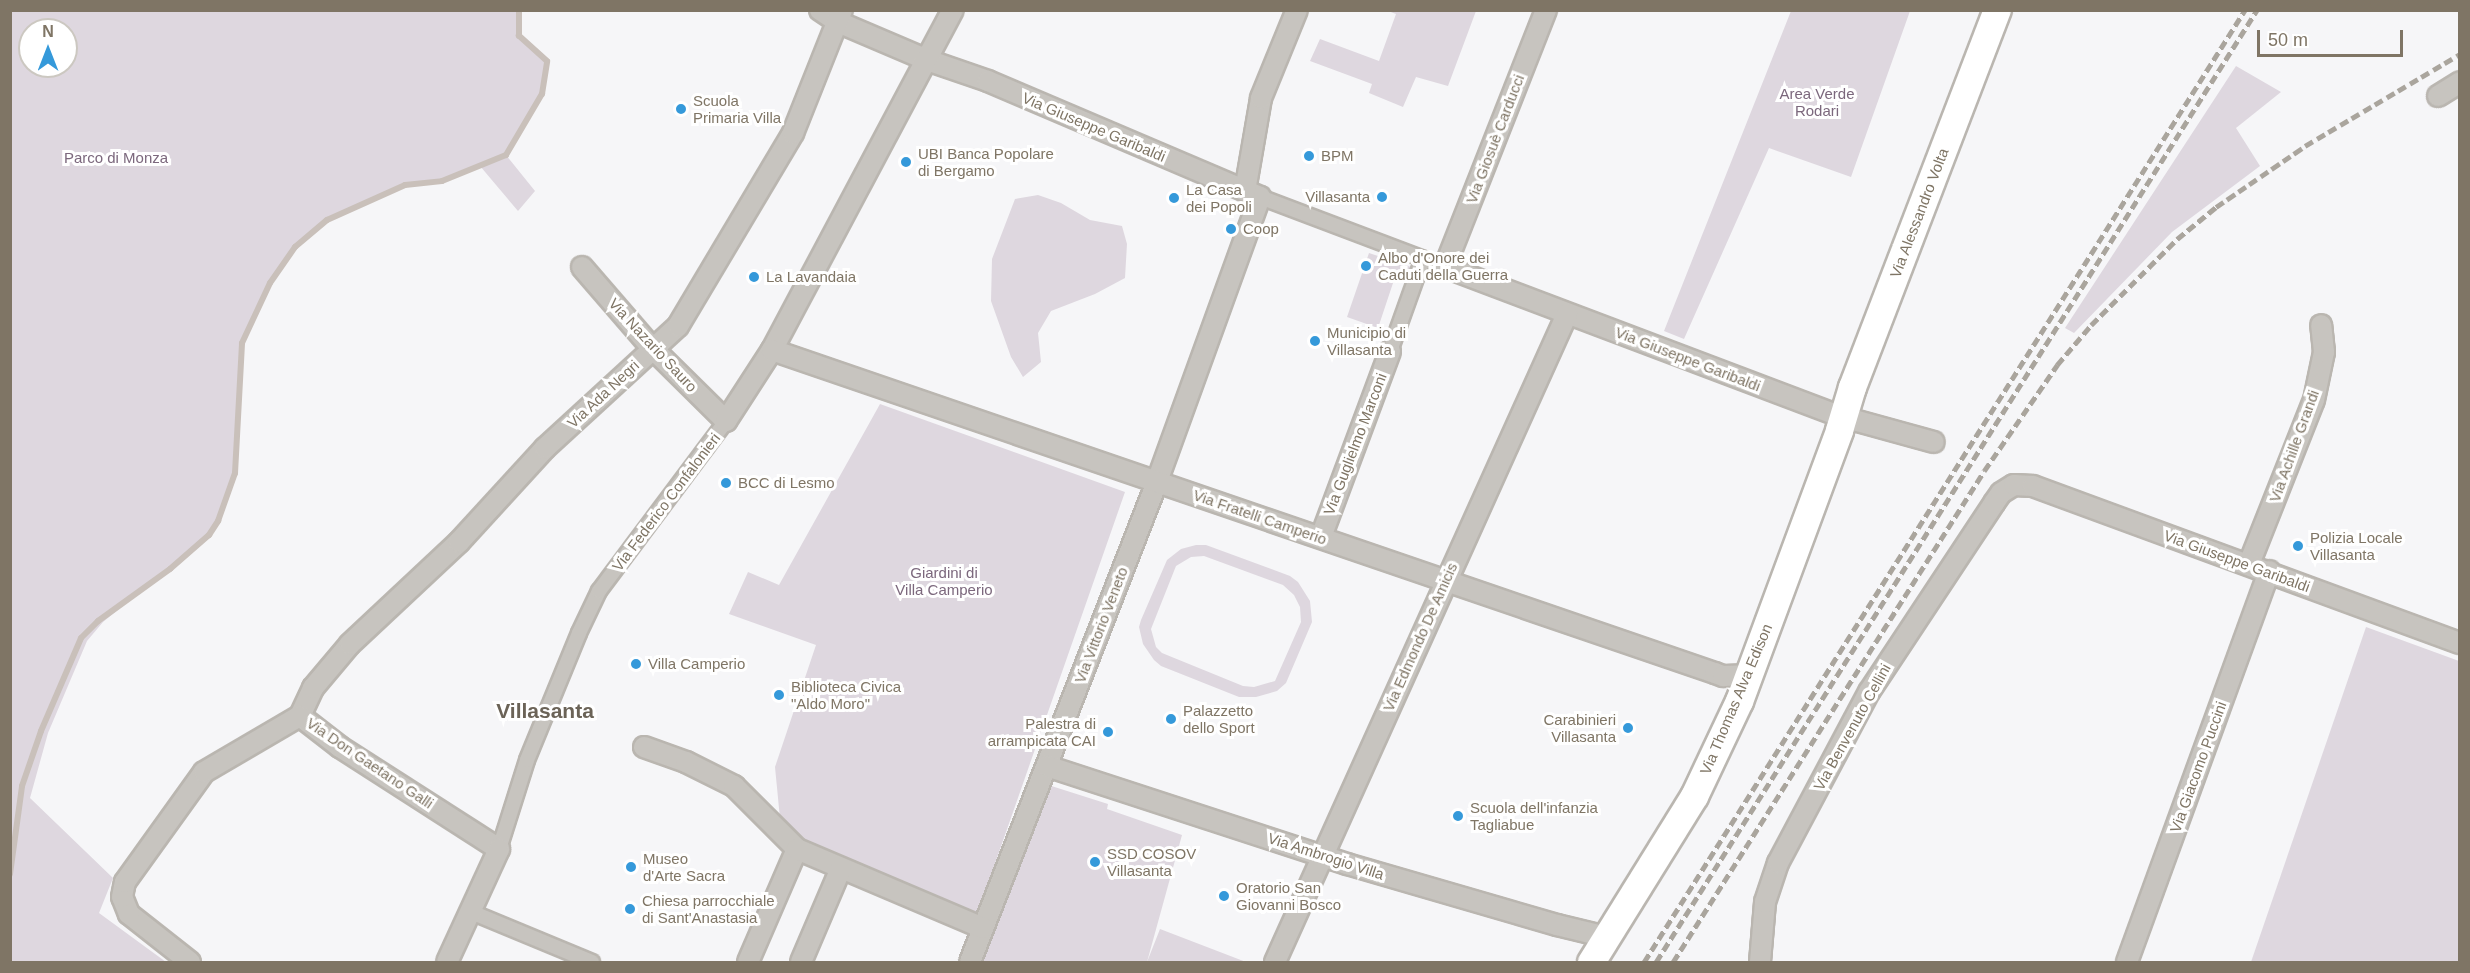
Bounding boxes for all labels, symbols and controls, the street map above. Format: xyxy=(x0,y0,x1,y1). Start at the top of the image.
north arrow xyxy=(18,18,78,78)
scale bar xyxy=(2260,18,2406,56)
text: N xyxy=(42,23,54,40)
text: 50 m xyxy=(2268,30,2308,50)
street label: Via Giosuè Carducci xyxy=(1462,72,1528,206)
park label: Area Verde Rodari xyxy=(1779,84,1855,119)
street label: Via Giuseppe Garibaldi xyxy=(1020,89,1168,165)
place label: Scuola Primaria Villa xyxy=(693,91,781,126)
marker: Scuola Primaria Villa xyxy=(674,102,688,116)
place label: UBI Banca Popolare di Bergamo xyxy=(918,144,1054,179)
street label: Via Alessandro Volta xyxy=(1886,145,1952,281)
place label: BPM xyxy=(1321,147,1354,165)
park label: Parco di Monza xyxy=(64,149,168,167)
marker: BPM xyxy=(1302,149,1316,163)
marker: UBI Banca Popolare di Bergamo xyxy=(899,155,913,169)
place label: La Casa dei Popoli xyxy=(1186,180,1252,215)
place label: Villasanta xyxy=(1305,188,1370,206)
marker: Villasanta xyxy=(1375,190,1389,204)
marker: La Casa dei Popoli xyxy=(1167,191,1181,205)
place label: Coop xyxy=(1243,220,1279,238)
marker: Coop xyxy=(1224,222,1238,236)
place label: Albo d'Onore dei Caduti della Guerra xyxy=(1378,248,1508,283)
marker: Albo d'Onore dei Caduti della Guerra xyxy=(1359,259,1373,273)
place label: La Lavandaia xyxy=(766,268,856,286)
marker: La Lavandaia xyxy=(747,270,761,284)
street label: Via Nazario Sauro xyxy=(605,294,701,396)
place label: Municipio di Villasanta xyxy=(1327,323,1406,358)
street label: Via Giuseppe Garibaldi xyxy=(1613,323,1763,395)
marker: Municipio di Villasanta xyxy=(1308,334,1322,348)
street label: Via Ada Negri xyxy=(563,356,643,432)
street label: Via Guglielmo Marconi xyxy=(1320,370,1390,518)
street label: Via Achille Grandi xyxy=(2265,387,2323,505)
street label: Via Federico Confalonieri xyxy=(608,429,724,575)
place label: BCC di Lesmo xyxy=(738,474,835,492)
marker: BCC di Lesmo xyxy=(719,476,733,490)
street label: Via Fratelli Camperio xyxy=(1191,486,1329,548)
street label: Via Giuseppe Garibaldi xyxy=(2162,526,2312,596)
place label: Polizia Locale Villasanta xyxy=(2310,528,2403,563)
marker: Polizia Locale Villasanta xyxy=(2291,539,2305,553)
street label: Via Edmondo De Amicis xyxy=(1379,560,1461,714)
park label: Giardini di Villa Camperio xyxy=(895,563,993,598)
street label: Via Vittorio Veneto xyxy=(1071,564,1131,686)
street label: Via Thomas Alva Edison xyxy=(1696,620,1776,778)
place label: Villa Camperio xyxy=(648,655,745,673)
marker: Villa Camperio xyxy=(629,657,643,671)
street label: Via Benvenuto Cellini xyxy=(1810,660,1894,794)
place label: Biblioteca Civica "Aldo Moro" xyxy=(791,677,901,712)
marker: Biblioteca Civica "Aldo Moro" xyxy=(772,688,786,702)
district label: Villasanta xyxy=(496,698,594,724)
street label: Via Giacomo Puccini xyxy=(2166,699,2230,835)
place label: Palazzetto dello Sport xyxy=(1183,701,1255,736)
place label: Carabinieri Villasanta xyxy=(1543,710,1616,745)
marker: Palazzetto dello Sport xyxy=(1164,712,1178,726)
street label: Via Don Gaetano Galli xyxy=(303,714,437,812)
place label: Palestra di arrampicata CAI xyxy=(988,714,1096,749)
marker: Carabinieri Villasanta xyxy=(1621,721,1635,735)
marker: Palestra di arrampicata CAI xyxy=(1101,725,1115,739)
place label: Scuola dell'infanzia Tagliabue xyxy=(1470,798,1598,833)
marker: Scuola dell'infanzia Tagliabue xyxy=(1451,809,1465,823)
street label: Via Ambrogio Villa xyxy=(1265,829,1387,883)
place label: SSD COSOV Villasanta xyxy=(1107,844,1196,879)
place label: Museo d'Arte Sacra xyxy=(643,849,725,884)
marker: SSD COSOV Villasanta xyxy=(1088,855,1102,869)
marker: Museo d'Arte Sacra xyxy=(624,860,638,874)
place label: Oratorio San Giovanni Bosco xyxy=(1236,878,1341,913)
marker: Oratorio San Giovanni Bosco xyxy=(1217,889,1231,903)
place label: Chiesa parrocchiale di Sant'Anastasia xyxy=(642,891,775,926)
marker: Chiesa parrocchiale di Sant'Anastasia xyxy=(623,902,637,916)

